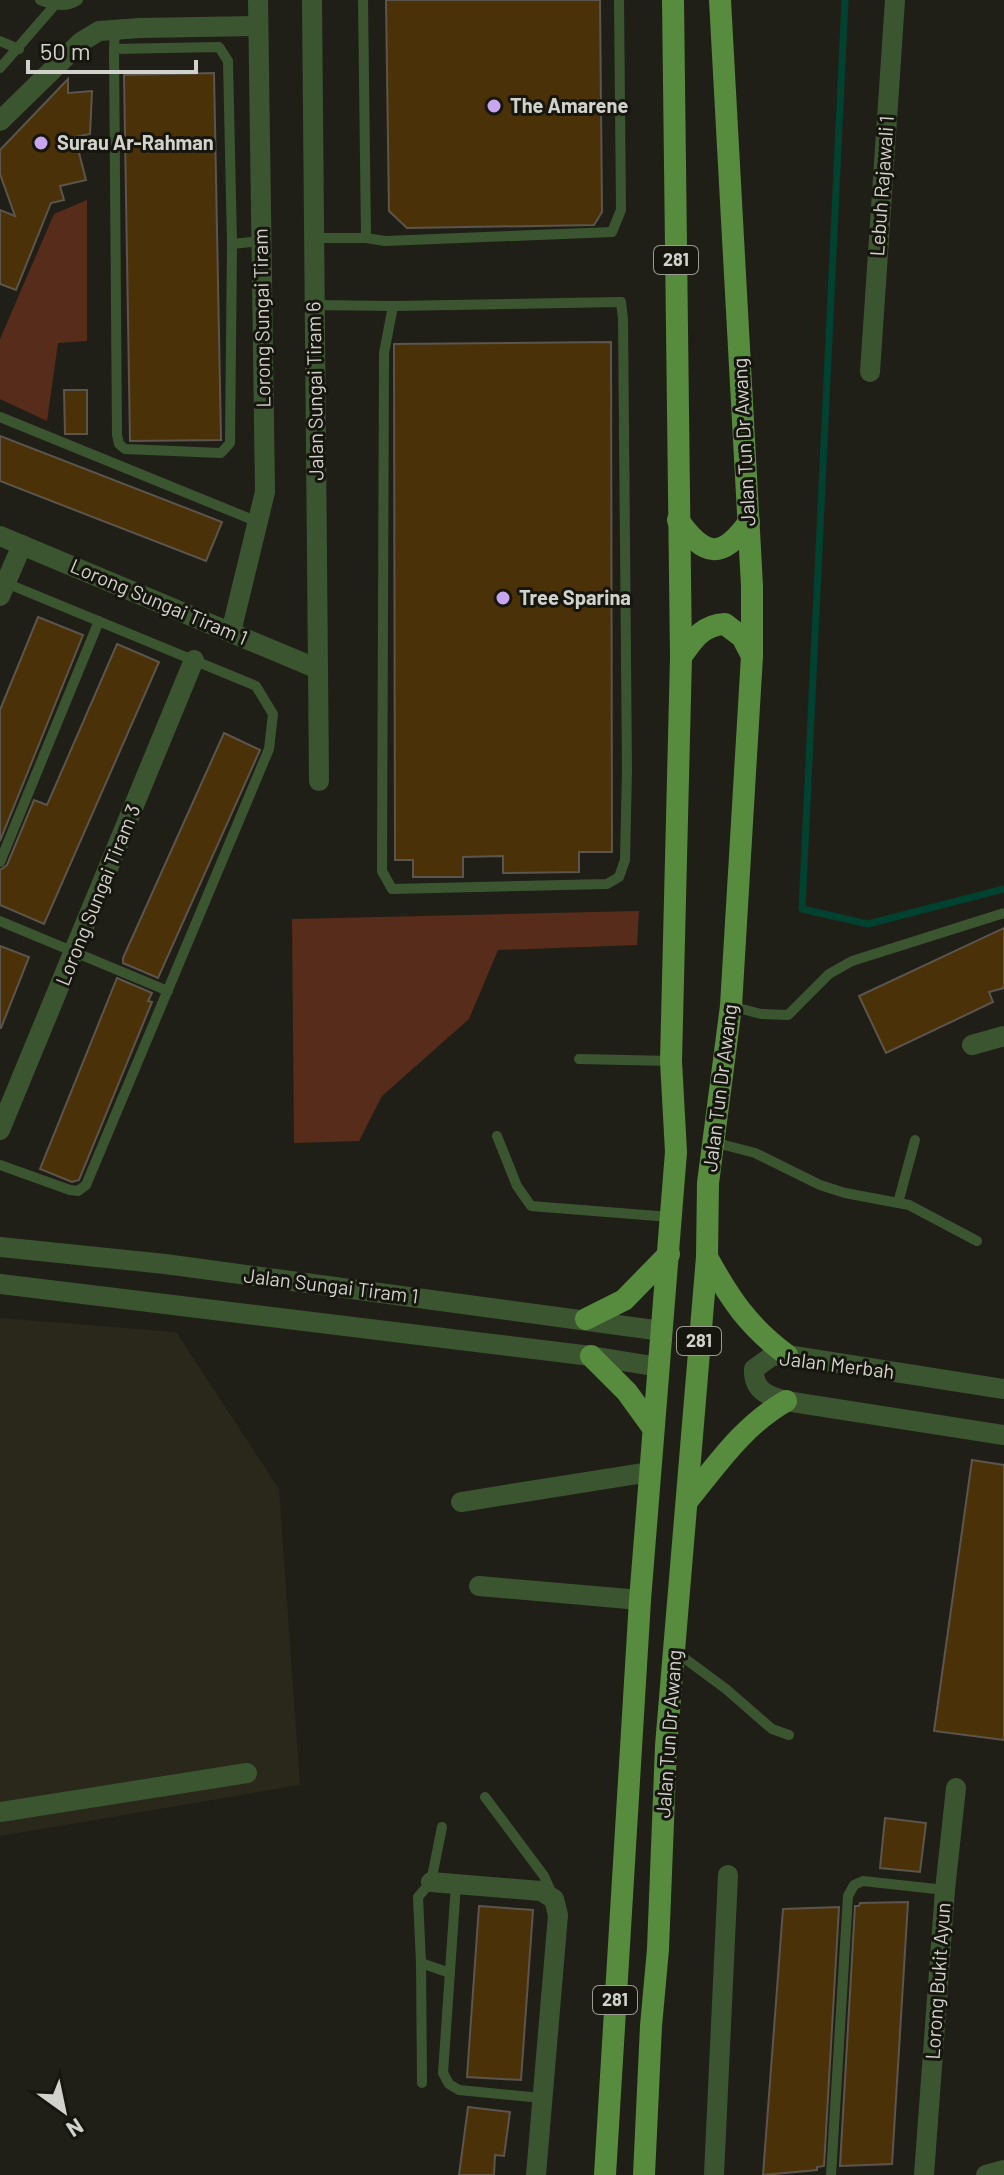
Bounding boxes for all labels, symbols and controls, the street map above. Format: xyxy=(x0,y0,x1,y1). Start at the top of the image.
scale bar xyxy=(28,24,196,74)
text: 50 m xyxy=(40,36,91,65)
place label: The Amarene xyxy=(510,93,628,117)
marker: The Amarene xyxy=(485,97,503,115)
street label: Lebuh Rajawali 1 xyxy=(864,115,898,257)
place label: Surau Ar-Rahman xyxy=(57,130,214,154)
marker: Surau Ar-Rahman xyxy=(32,134,50,152)
street label: Lorong Sungai Tiram xyxy=(247,228,275,408)
road number: 281 xyxy=(654,246,698,274)
street label: Jalan Sungai Tiram 6 xyxy=(300,301,328,481)
street label: Jalan Tun Dr Awang xyxy=(727,357,759,527)
street label: Lorong Sungai Tiram 1 xyxy=(67,553,252,649)
place label: Tree Sparina xyxy=(519,585,631,609)
marker: Tree Sparina xyxy=(494,589,512,607)
street label: Lorong Sungai Tiram 3 xyxy=(50,800,144,989)
street label: Jalan Tun Dr Awang xyxy=(697,1003,741,1173)
street label: Jalan Sungai Tiram 1 xyxy=(242,1262,420,1308)
road number: 281 xyxy=(677,1327,721,1355)
street label: Jalan Merbah xyxy=(778,1345,896,1383)
street label: Jalan Tun Dr Awang xyxy=(650,1649,686,1819)
street label: Lorong Bukit Ayun xyxy=(920,1902,954,2060)
road number: 281 xyxy=(593,1986,637,2014)
north arrow xyxy=(24,2071,104,2151)
text: N xyxy=(62,2114,89,2144)

